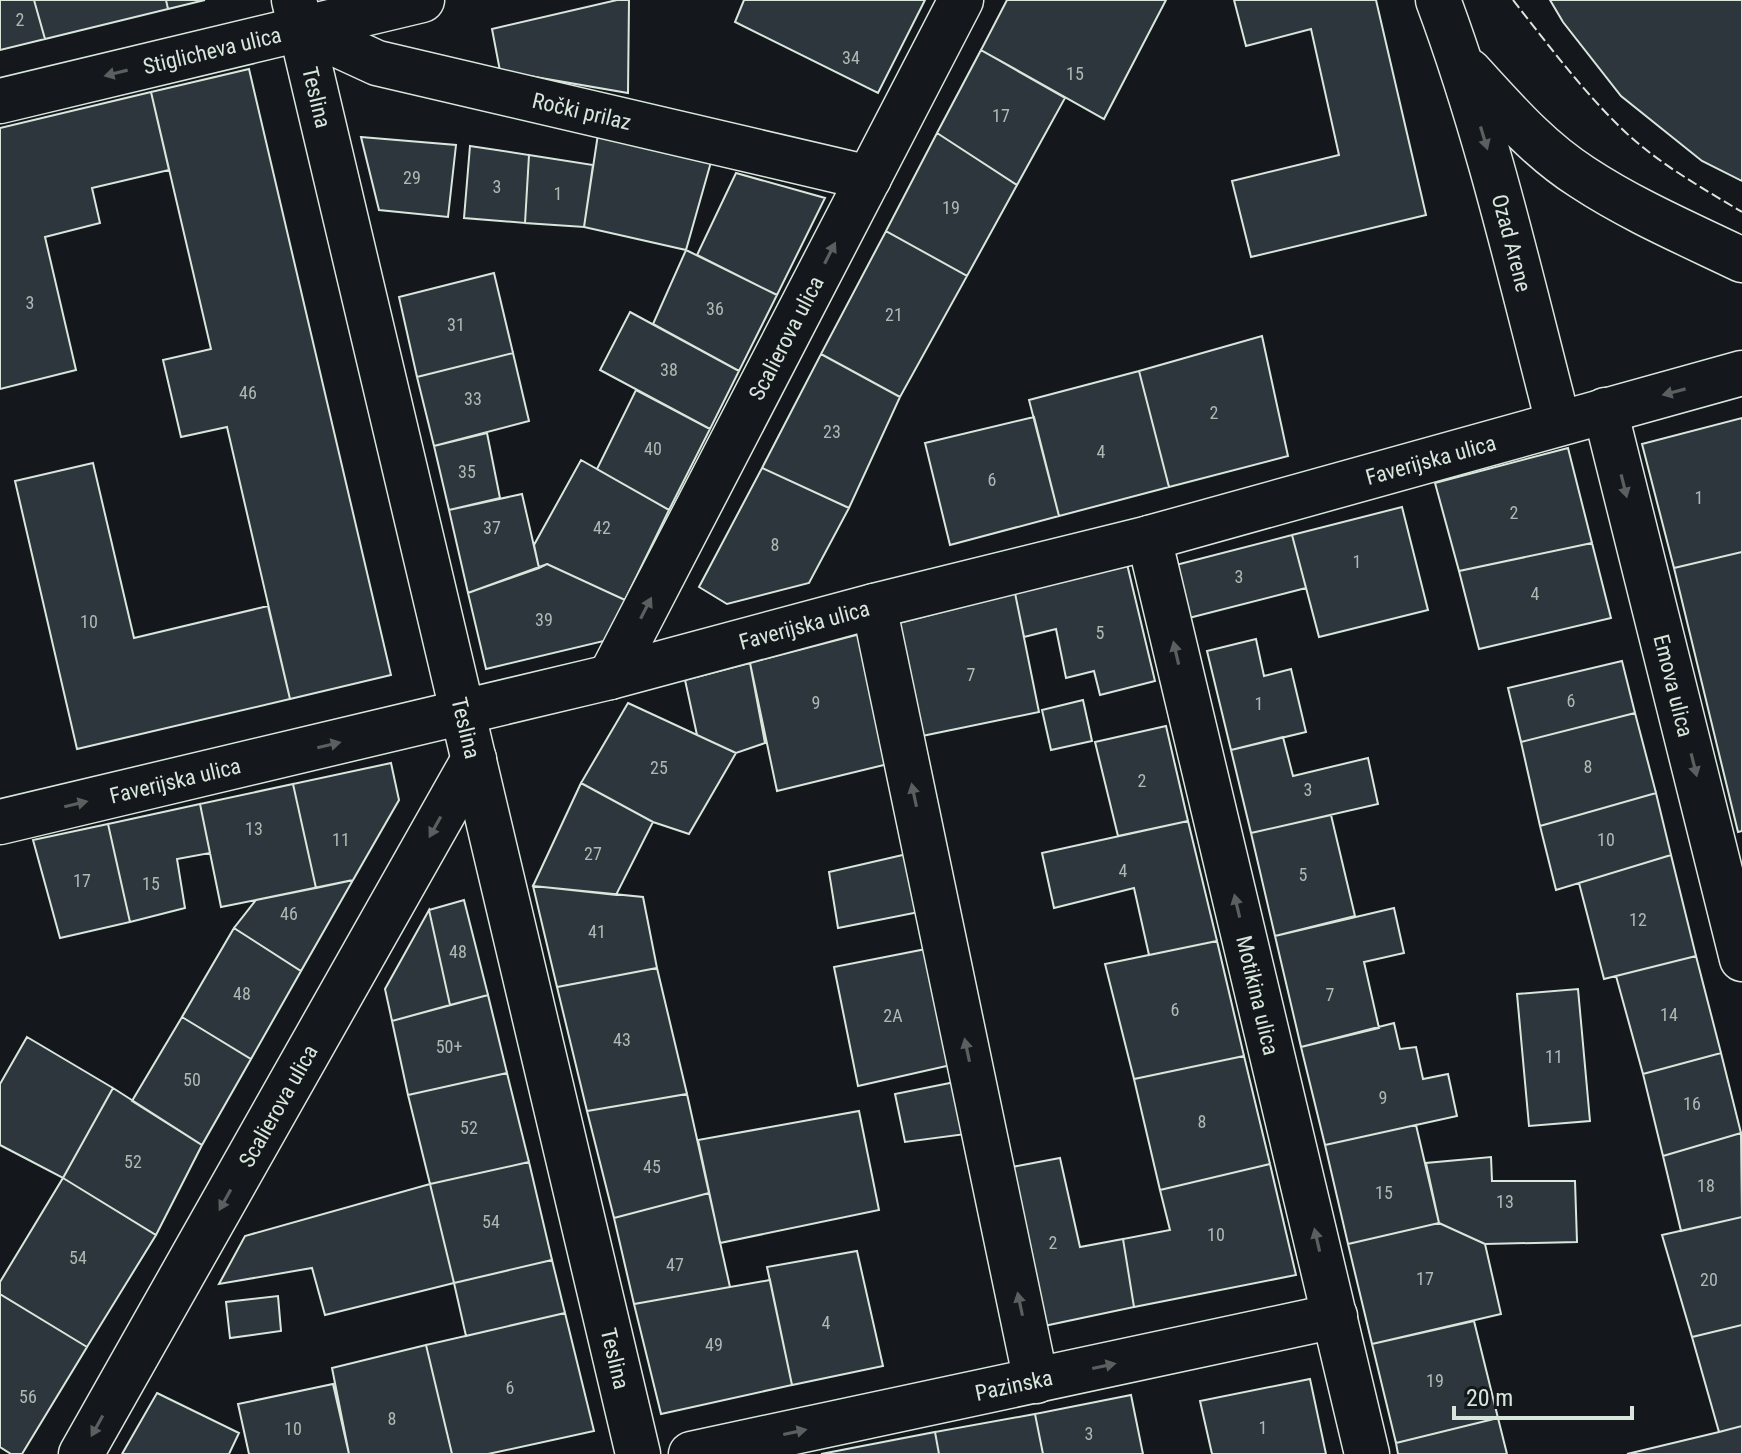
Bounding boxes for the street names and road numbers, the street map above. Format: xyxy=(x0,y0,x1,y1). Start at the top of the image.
street label: Stiglicheva ulica xyxy=(141,22,284,79)
street label: Teslina xyxy=(297,64,336,131)
street label: Ročki prilaz xyxy=(530,88,634,135)
street label: Ozad Arene xyxy=(1487,191,1536,294)
street label: Scalierova ulica xyxy=(744,272,829,404)
street label: Faverijska ulica xyxy=(1363,430,1499,490)
street label: Faverijska ulica xyxy=(736,596,872,655)
street label: Emova ulica xyxy=(1648,632,1698,740)
street label: Teslina xyxy=(446,695,485,761)
street label: Faverijska ulica xyxy=(107,753,243,809)
street label: Motikina ulica xyxy=(1231,933,1284,1058)
street label: Scalierova ulica xyxy=(234,1041,323,1172)
street label: Teslina xyxy=(596,1326,634,1392)
street label: Pazinska xyxy=(973,1365,1055,1406)

